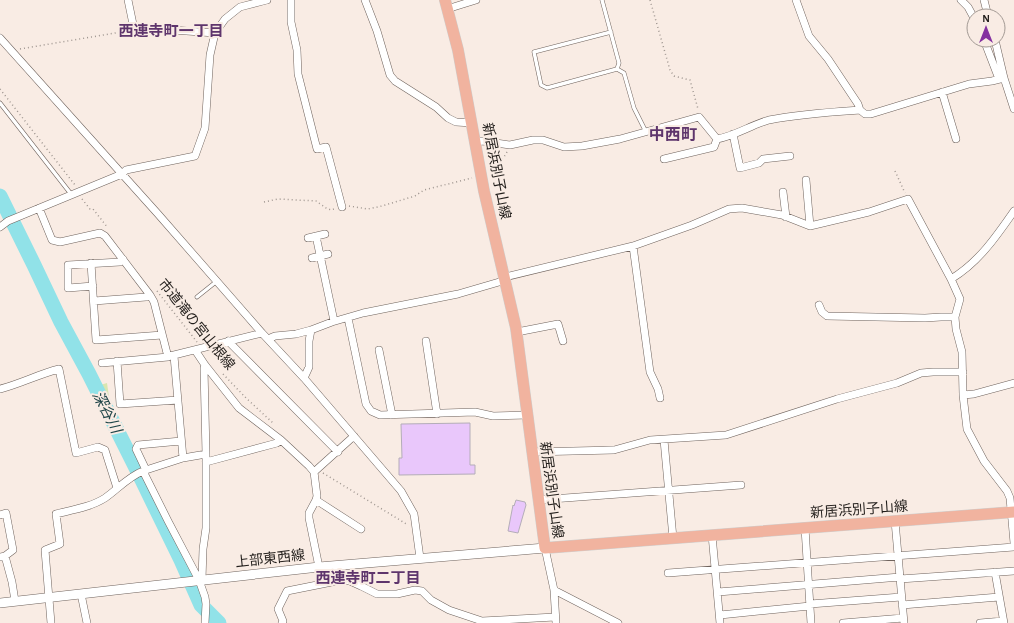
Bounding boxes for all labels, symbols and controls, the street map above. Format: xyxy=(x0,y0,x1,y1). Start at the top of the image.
north arrow xyxy=(966,8,1006,48)
text: N xyxy=(982,13,990,24)
district label: 西連寺町一丁目 xyxy=(118,23,224,39)
street label: 新居浜別子山線 xyxy=(480,122,513,221)
district label: 中西町 xyxy=(649,126,697,143)
street label: 市道滝の宮山根線 xyxy=(156,276,238,373)
water label: 深谷川 xyxy=(90,388,125,437)
street label: 新居浜別子山線 xyxy=(537,441,566,540)
street label: 新居浜別子山線 xyxy=(810,499,908,520)
street label: 上部東西線 xyxy=(234,547,306,570)
district label: 西連寺町二丁目 xyxy=(315,570,421,586)

